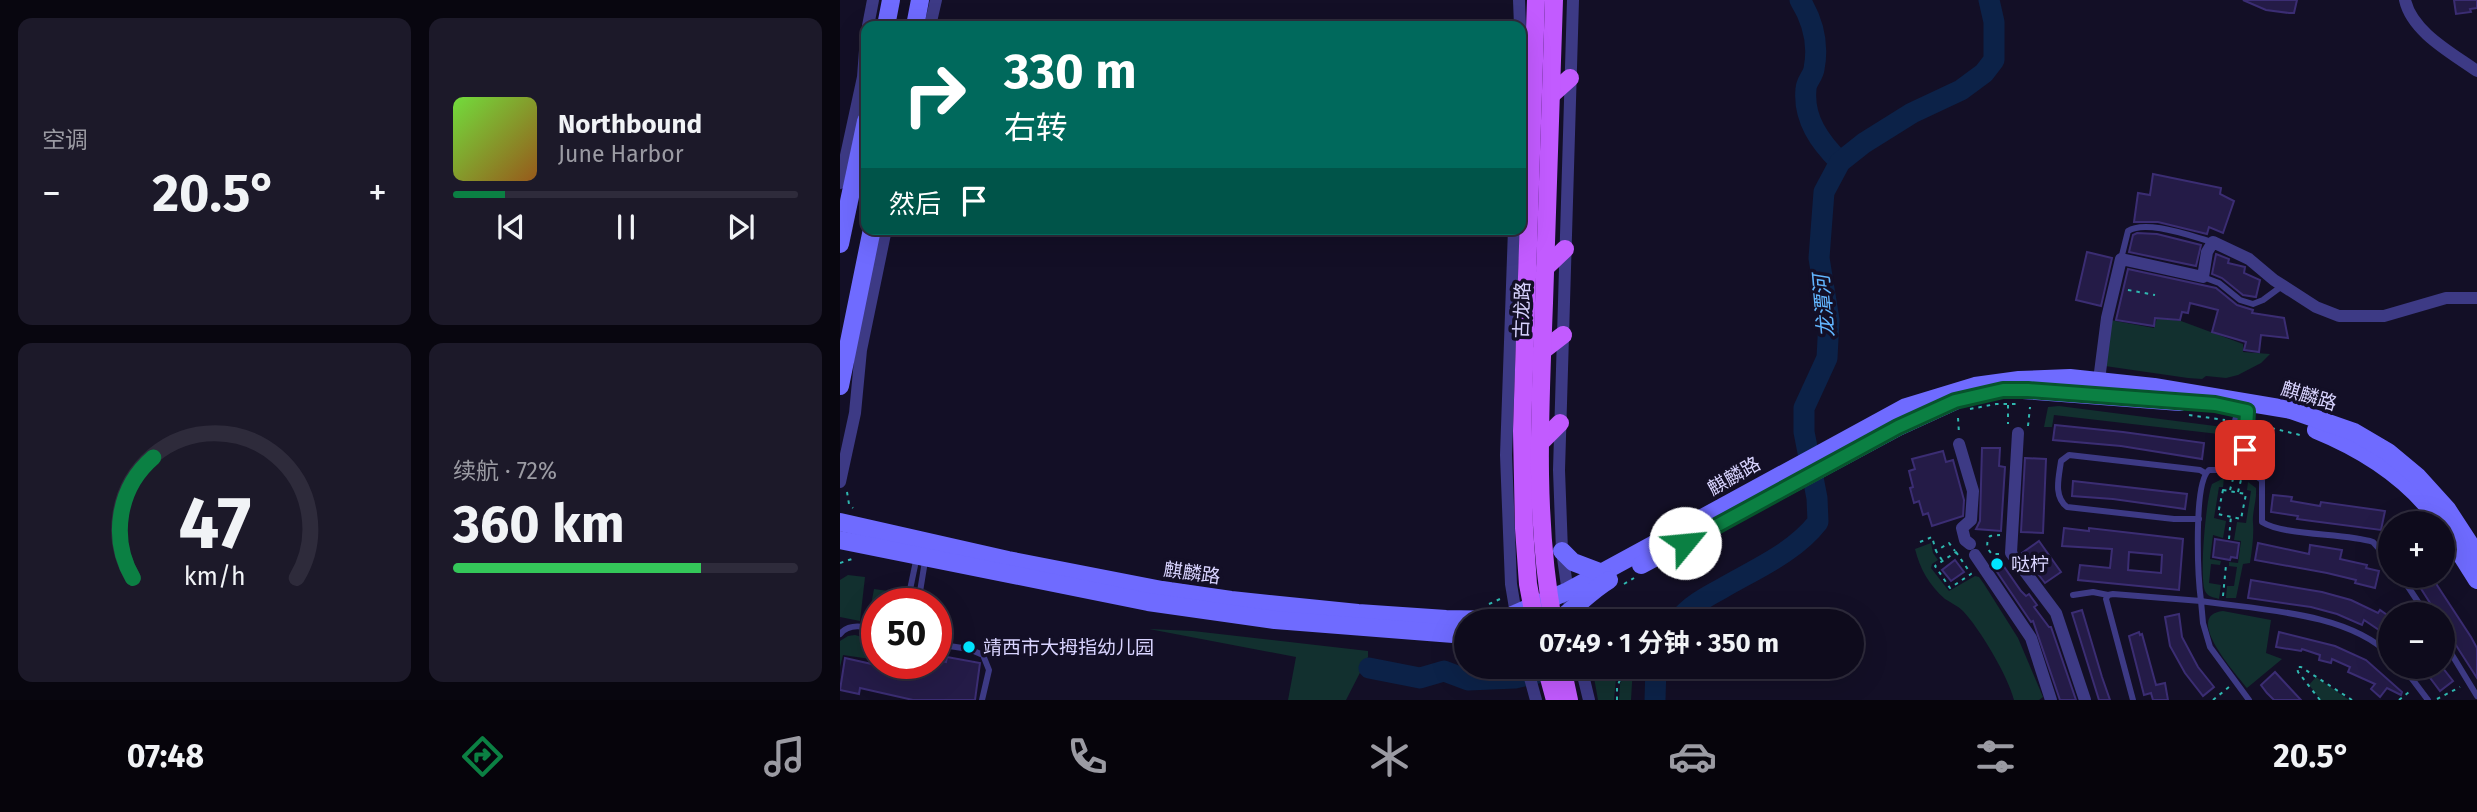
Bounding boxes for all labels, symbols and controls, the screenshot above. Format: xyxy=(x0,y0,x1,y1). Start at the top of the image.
text: 330 m xyxy=(1004,42,1137,101)
icon: right xyxy=(889,49,980,140)
text: Northbound xyxy=(558,109,702,140)
text: 右转 xyxy=(1004,109,1068,147)
text: 空调 xyxy=(42,126,88,154)
text: June Harbor xyxy=(558,140,684,168)
text: 20.5° xyxy=(152,162,277,225)
text: − xyxy=(42,170,61,216)
text: + xyxy=(368,170,387,216)
icon: arrive xyxy=(955,182,993,220)
text: 然后 xyxy=(889,189,941,220)
icon: previous xyxy=(492,208,530,246)
icon: pause xyxy=(607,208,645,246)
icon: next xyxy=(722,208,760,246)
water label: 龙潭河 xyxy=(1808,270,1840,339)
street label: 古龙路 xyxy=(1510,281,1534,339)
street label: 麒麟路 xyxy=(2278,377,2340,415)
pin xyxy=(2215,420,2275,480)
icon: arrive xyxy=(2226,431,2264,469)
street label: 麒麟路 xyxy=(1704,452,1764,500)
text: 续航 · 72% xyxy=(453,457,557,485)
text: 47 xyxy=(178,481,251,568)
text: 360 km xyxy=(453,493,625,556)
position arrow xyxy=(1648,506,1722,580)
map controls xyxy=(2378,511,2455,679)
button: + xyxy=(2378,511,2455,588)
place label: 哒柠 xyxy=(2011,553,2049,576)
marker: 哒柠 xyxy=(1989,556,2005,572)
street label: 麒麟路 xyxy=(1162,558,1222,588)
text: km/h xyxy=(184,562,245,592)
speed limit sign: 50 xyxy=(861,588,952,679)
button: − xyxy=(2378,602,2455,679)
text: 07:49 · 1 分钟 · 350 m xyxy=(1539,628,1779,659)
place label: 靖西市大拇指幼儿园 xyxy=(983,636,1154,659)
marker: 靖西市大拇指幼儿园 xyxy=(961,639,977,655)
icon: directions xyxy=(458,732,507,781)
icon: music xyxy=(760,732,809,781)
icon: phone xyxy=(1063,732,1112,781)
icon: climate xyxy=(1365,732,1414,781)
icon: car xyxy=(1668,732,1717,781)
icon: filters xyxy=(1971,732,2020,781)
text: 07:48 xyxy=(127,737,204,775)
text: 20.5° xyxy=(2273,737,2350,775)

